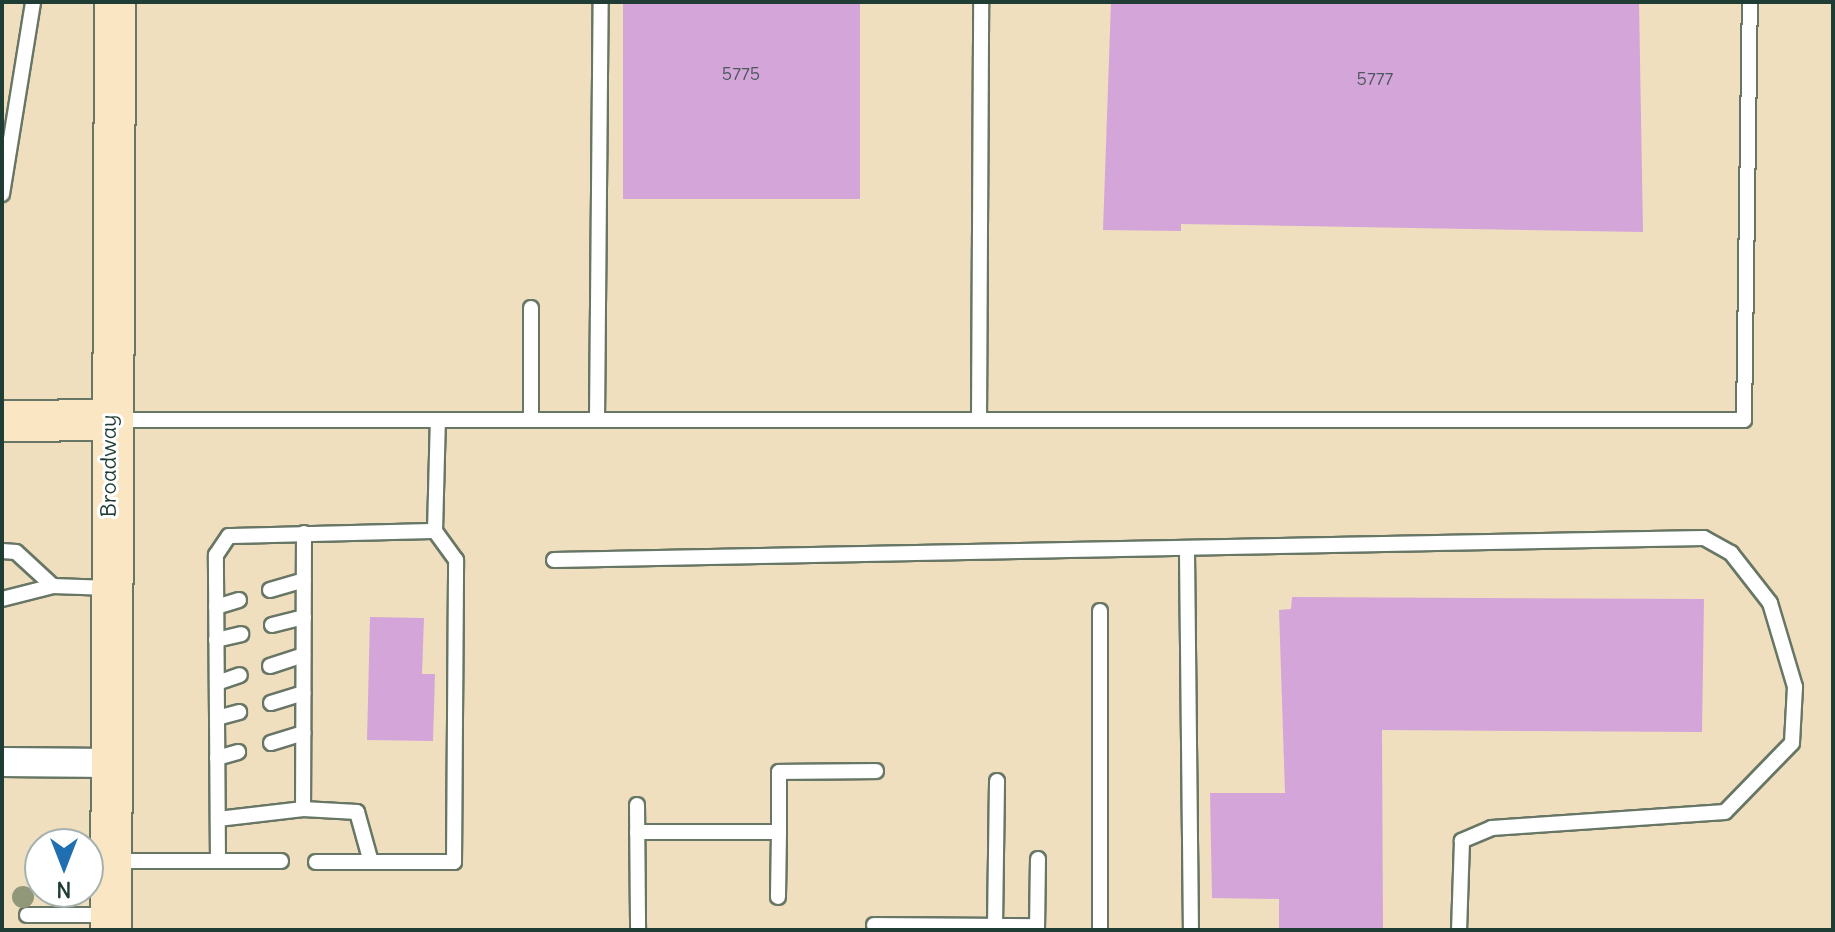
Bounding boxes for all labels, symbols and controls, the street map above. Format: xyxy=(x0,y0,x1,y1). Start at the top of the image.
house number: 5775 xyxy=(722,63,760,85)
house number: 5777 xyxy=(1357,68,1393,90)
street label: Broadway xyxy=(96,414,122,518)
north arrow xyxy=(24,828,104,908)
text: N xyxy=(56,876,72,904)

